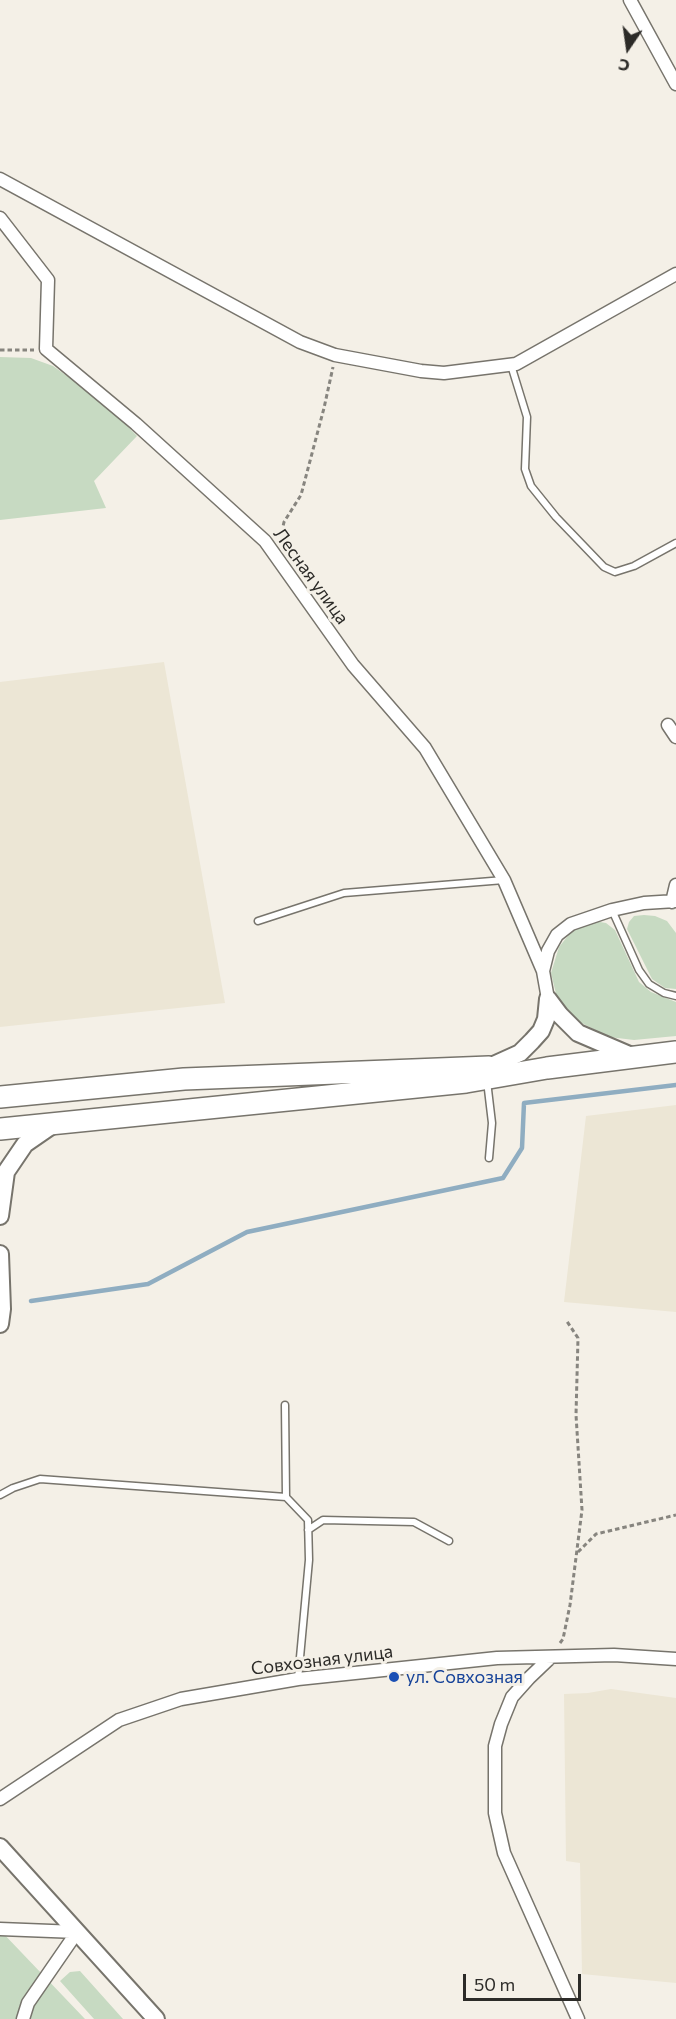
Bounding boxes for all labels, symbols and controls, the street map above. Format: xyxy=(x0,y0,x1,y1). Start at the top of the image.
north arrow xyxy=(598,18,658,78)
text: С xyxy=(616,56,631,77)
street label: Лесная улица xyxy=(269,524,353,628)
street label: Совхозная улица xyxy=(250,1641,394,1679)
place label: ул. Совхозная xyxy=(406,1666,523,1688)
marker: ул. Совхозная xyxy=(387,1670,401,1684)
scale bar xyxy=(466,1962,584,2000)
text: 50 m xyxy=(474,1973,515,1995)

